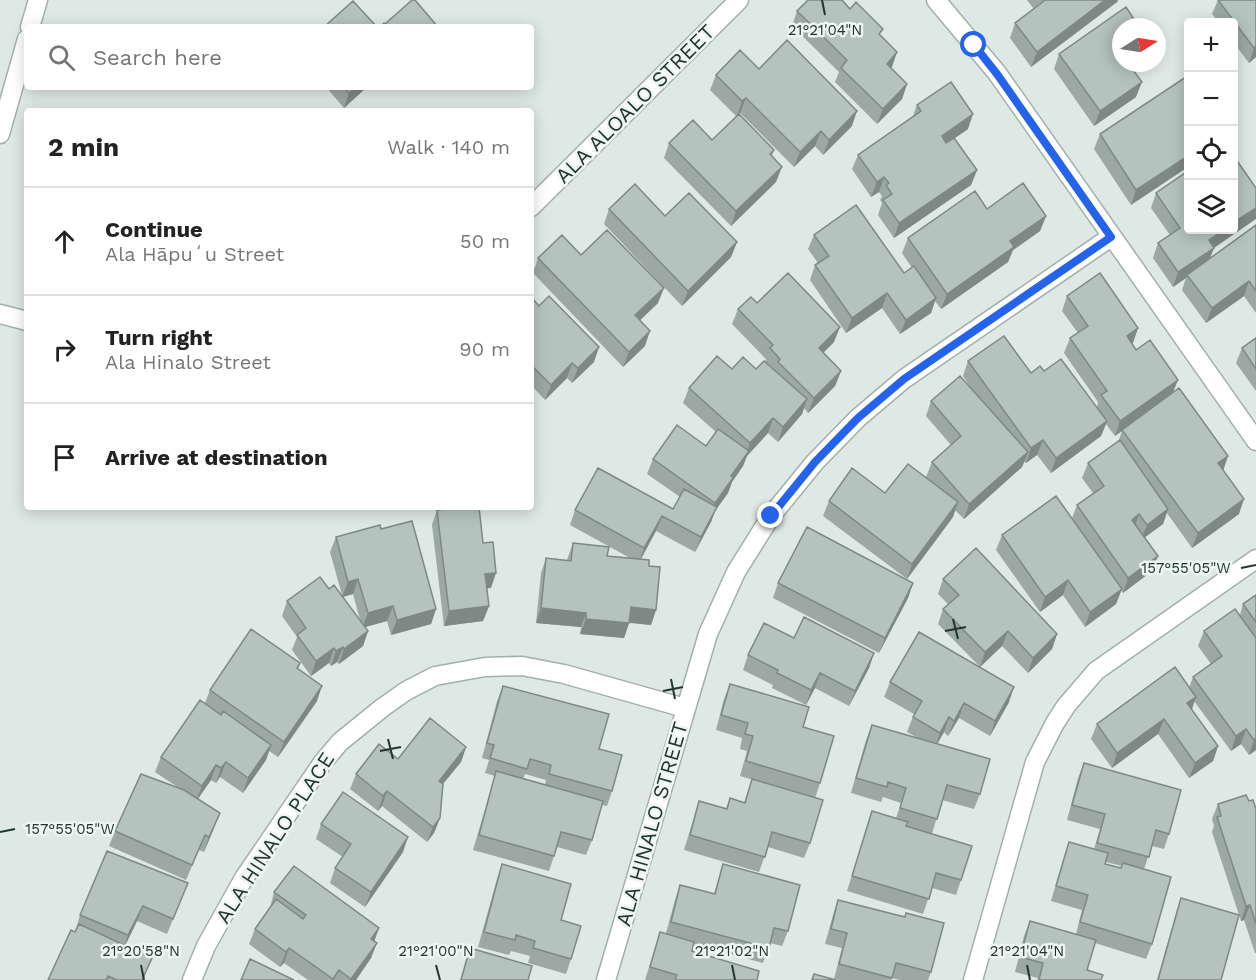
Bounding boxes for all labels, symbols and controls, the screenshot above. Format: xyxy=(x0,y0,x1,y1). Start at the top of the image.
north arrow xyxy=(1112,18,1166,72)
map controls xyxy=(1184,18,1238,234)
button: + xyxy=(1184,18,1238,72)
street label: ALA ALOALO STREET xyxy=(550,19,720,188)
text: 21°21'04"N xyxy=(788,21,862,39)
search box xyxy=(24,24,534,90)
route start xyxy=(960,31,986,57)
icon: search xyxy=(45,41,78,74)
text: Search here xyxy=(93,45,222,70)
button: − xyxy=(1184,72,1238,126)
button: locate xyxy=(1184,126,1238,180)
text: 2 min xyxy=(48,132,119,162)
text: Walk · 140 m xyxy=(387,135,510,159)
button: layers xyxy=(1184,180,1238,234)
text: Continue xyxy=(105,217,203,242)
icon: ahead xyxy=(48,225,81,258)
text: 50 m xyxy=(460,229,510,253)
text: Ala Hāpuʻu Street xyxy=(105,242,284,266)
text: Turn right xyxy=(105,325,212,350)
icon: right xyxy=(48,333,81,366)
text: 90 m xyxy=(459,337,510,361)
text: Ala Hinalo Street xyxy=(105,350,271,374)
icon: arrive xyxy=(48,441,81,474)
text: Arrive at destination xyxy=(105,445,328,470)
route end xyxy=(757,502,783,528)
text: 157°55'05"W xyxy=(1141,559,1231,577)
street label: ALA HINALO STREET xyxy=(610,719,693,929)
street label: ALA HINALO PLACE xyxy=(210,747,339,928)
text: 157°55'05"W xyxy=(25,820,115,838)
text: 21°20'58"N xyxy=(102,942,180,960)
text: 21°21'00"N xyxy=(398,942,474,960)
text: 21°21'02"N xyxy=(695,942,769,960)
text: 21°21'04"N xyxy=(990,942,1064,960)

